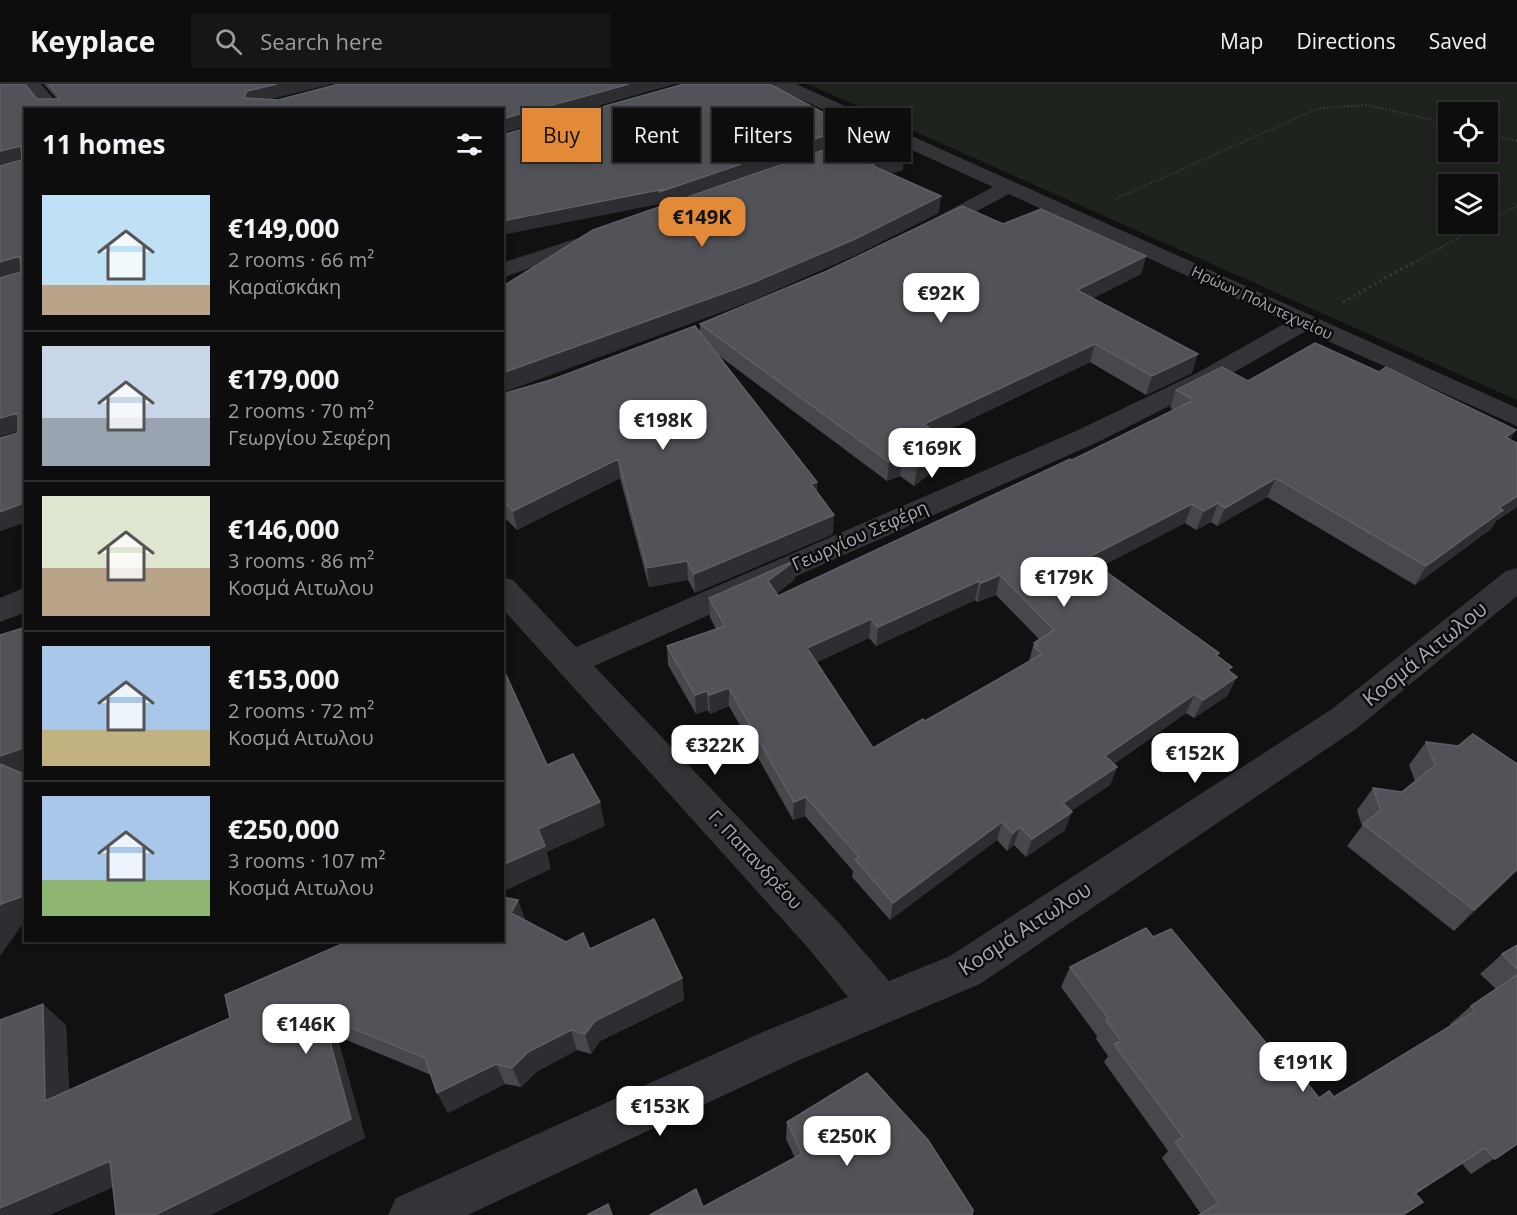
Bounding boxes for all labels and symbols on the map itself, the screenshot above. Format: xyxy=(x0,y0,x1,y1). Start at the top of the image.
pin: €149K xyxy=(660,197,744,248)
street label: Ηρώων Πολυτεχνείου xyxy=(1189,261,1336,344)
pin: €92K xyxy=(905,273,977,324)
pin: €198K xyxy=(621,400,705,451)
pin: €169K xyxy=(890,428,974,479)
street label: Γεωργίου Σεφέρη xyxy=(788,494,931,576)
pin: €179K xyxy=(1022,557,1106,608)
street label: Κοσμά Αιτωλου xyxy=(1356,594,1493,712)
pin: €322K xyxy=(673,725,757,776)
pin: €152K xyxy=(1153,733,1237,784)
street label: Γ. Παπανδρέου xyxy=(704,805,808,914)
street label: Κοσμά Αιτωλου xyxy=(953,875,1096,982)
pin: €146K xyxy=(264,1004,348,1055)
pin: €191K xyxy=(1261,1042,1345,1093)
pin: €153K xyxy=(618,1086,702,1137)
pin: €250K xyxy=(805,1116,889,1167)

